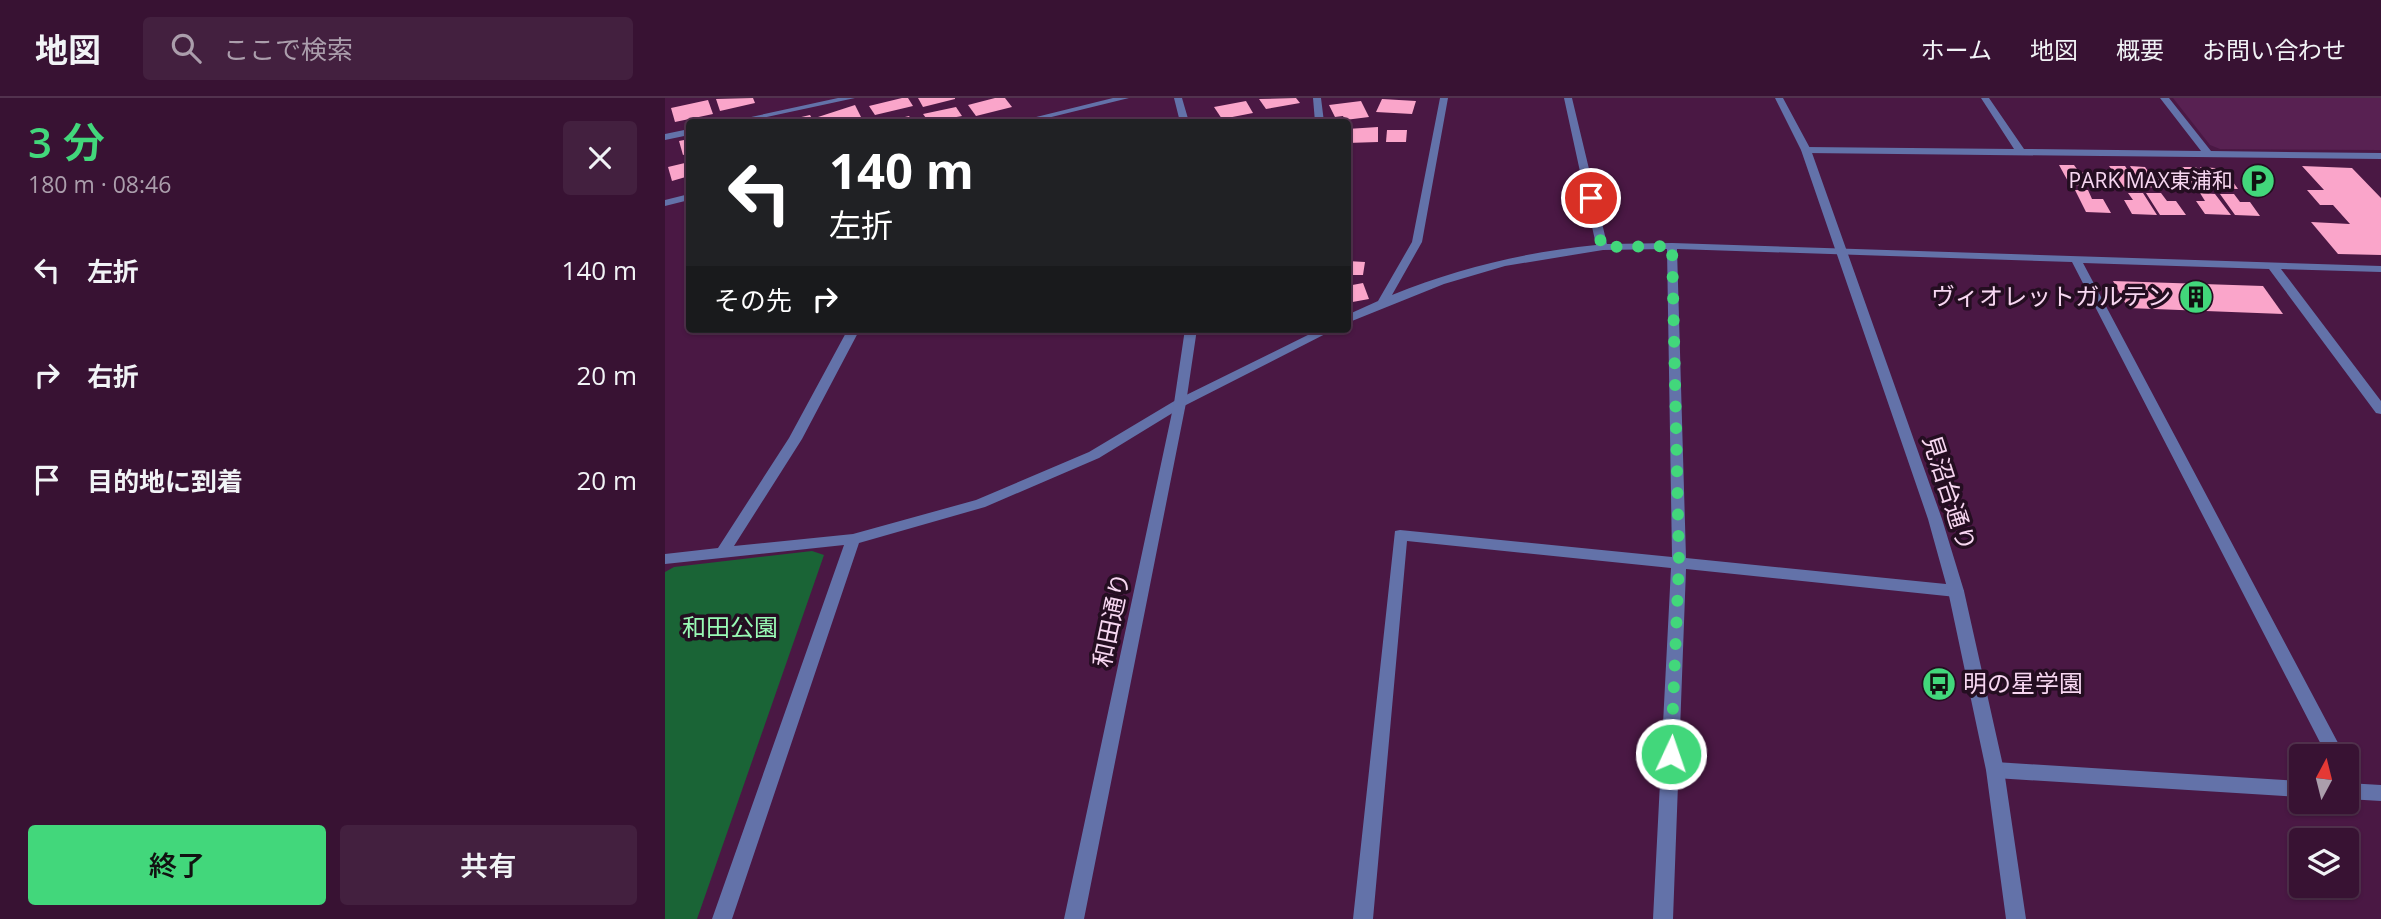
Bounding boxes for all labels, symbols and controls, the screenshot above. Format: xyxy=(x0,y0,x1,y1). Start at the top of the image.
search box xyxy=(143,17,633,80)
text: 地図 xyxy=(35,27,101,72)
icon: search xyxy=(167,29,205,67)
text: ここで検索 xyxy=(223,31,353,67)
text: ホーム xyxy=(1921,33,1992,66)
text: 地図 xyxy=(2030,33,2078,66)
text: 概要 xyxy=(2116,33,2164,66)
text: お問い合わせ xyxy=(2202,33,2346,66)
text: 3 分 xyxy=(28,113,105,170)
button: close xyxy=(563,121,637,195)
text: 140 m xyxy=(829,137,974,203)
icon: left xyxy=(714,147,805,238)
parking icon: PARK MAX東浦和 xyxy=(2239,162,2277,200)
place label: PARK MAX東浦和 xyxy=(2069,166,2233,194)
text: 180 m · 08:46 xyxy=(28,168,171,200)
pin xyxy=(1561,168,1621,228)
icon: arrive xyxy=(1572,179,1610,217)
text: 左折 xyxy=(829,203,893,246)
icon: left xyxy=(28,251,66,289)
text: 140 m xyxy=(562,252,637,288)
text: 左折 xyxy=(87,253,139,289)
building icon: ヴィオレットガルテン xyxy=(2177,278,2215,316)
place label: ヴィオレットガルテン xyxy=(1931,279,2171,312)
icon: right xyxy=(806,280,844,318)
text: その先 xyxy=(714,282,792,318)
icon: right xyxy=(28,356,66,394)
text: 20 m xyxy=(576,357,637,393)
text: 右折 xyxy=(87,358,139,394)
street label: 見沼台通り xyxy=(1916,430,1985,555)
icon: arrive xyxy=(28,461,66,499)
text: 20 m xyxy=(576,462,637,498)
text: 目的地に到着 xyxy=(87,463,243,499)
street label: 和田通り xyxy=(1084,569,1137,670)
park label: 和田公園 xyxy=(682,610,778,643)
bus stop icon: 明の星学園 xyxy=(1920,665,1958,703)
place label: 明の星学園 xyxy=(1963,666,2083,699)
position arrow xyxy=(1634,717,1708,791)
north arrow xyxy=(2289,744,2359,814)
map controls xyxy=(2289,744,2359,898)
button: 終了 xyxy=(28,825,326,905)
button: 共有 xyxy=(340,825,637,905)
button: layers xyxy=(2289,828,2359,898)

